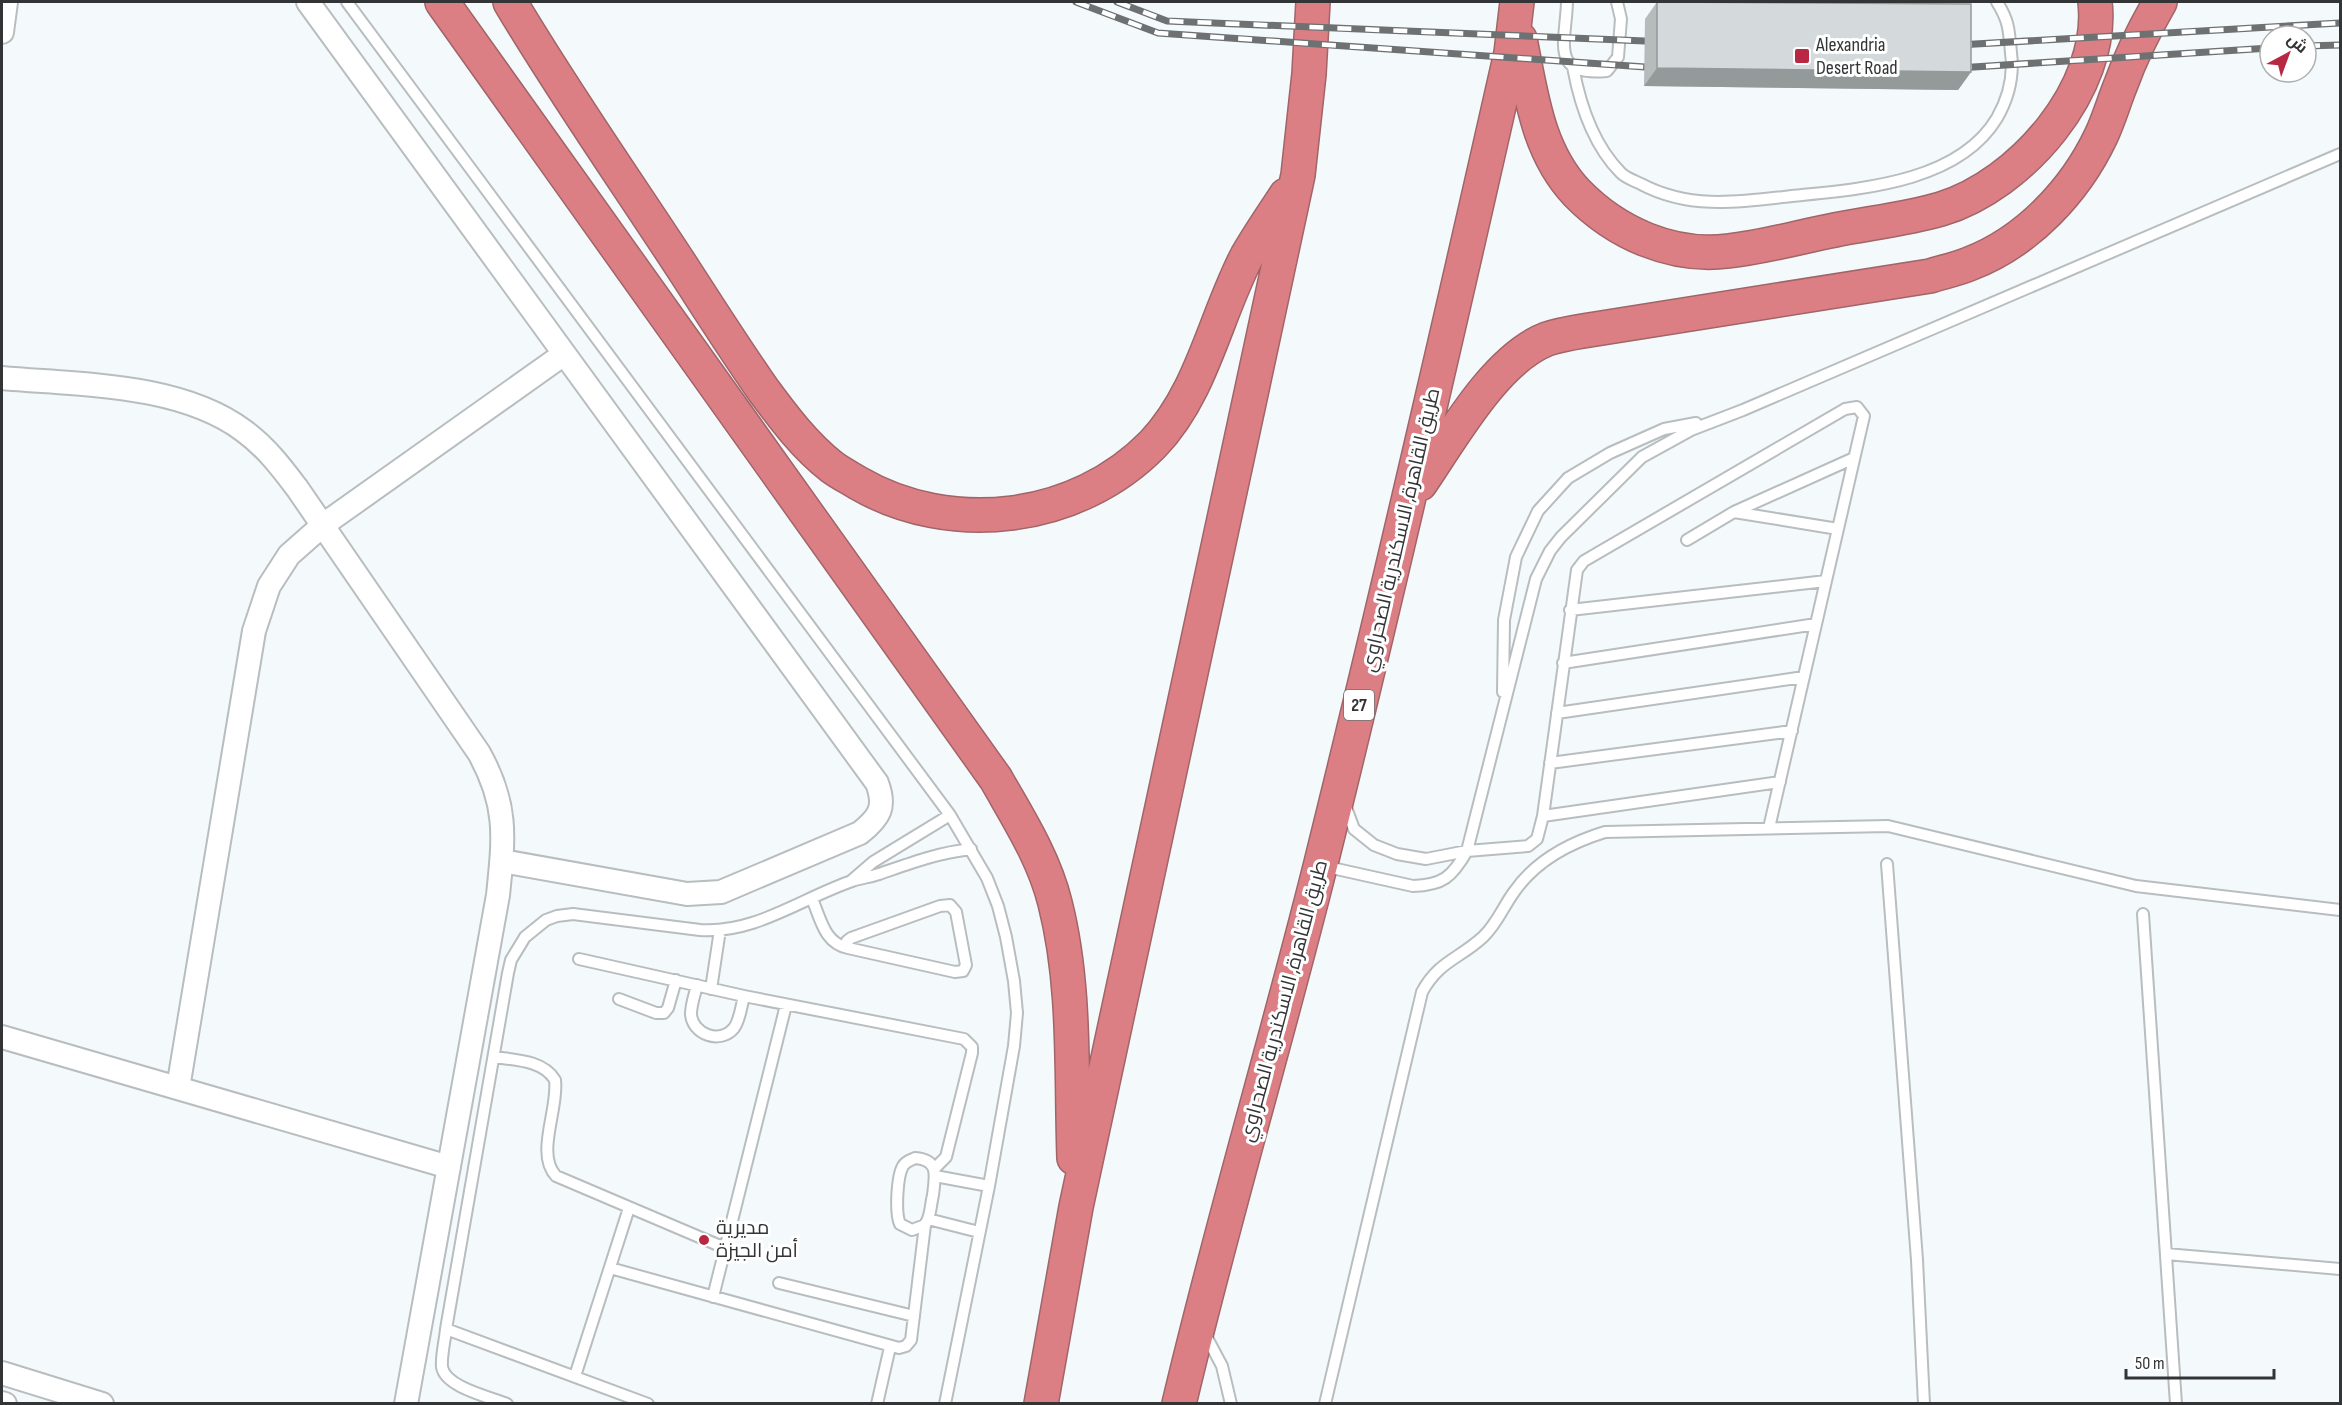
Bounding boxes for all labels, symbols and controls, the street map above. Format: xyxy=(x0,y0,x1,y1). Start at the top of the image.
north arrow xyxy=(2258,24,2318,84)
text: ش xyxy=(2283,30,2311,58)
place label: Alexandria Desert Road xyxy=(1815,33,1898,80)
marker: Alexandria Desert Road xyxy=(1793,47,1811,65)
street label: طريق القاهرة, الاسكندرية الصحراوي xyxy=(1357,386,1448,675)
road number: 27 xyxy=(1344,690,1374,720)
street label: طريق القاهرة, الاسكندرية الصحراوي xyxy=(1235,857,1336,1145)
place label: مديرية أمن الجيزة xyxy=(716,1216,798,1263)
marker: مديرية أمن الجيزة xyxy=(697,1233,711,1247)
scale bar xyxy=(2126,1342,2274,1380)
text: 50 m xyxy=(2135,1353,2165,1374)

